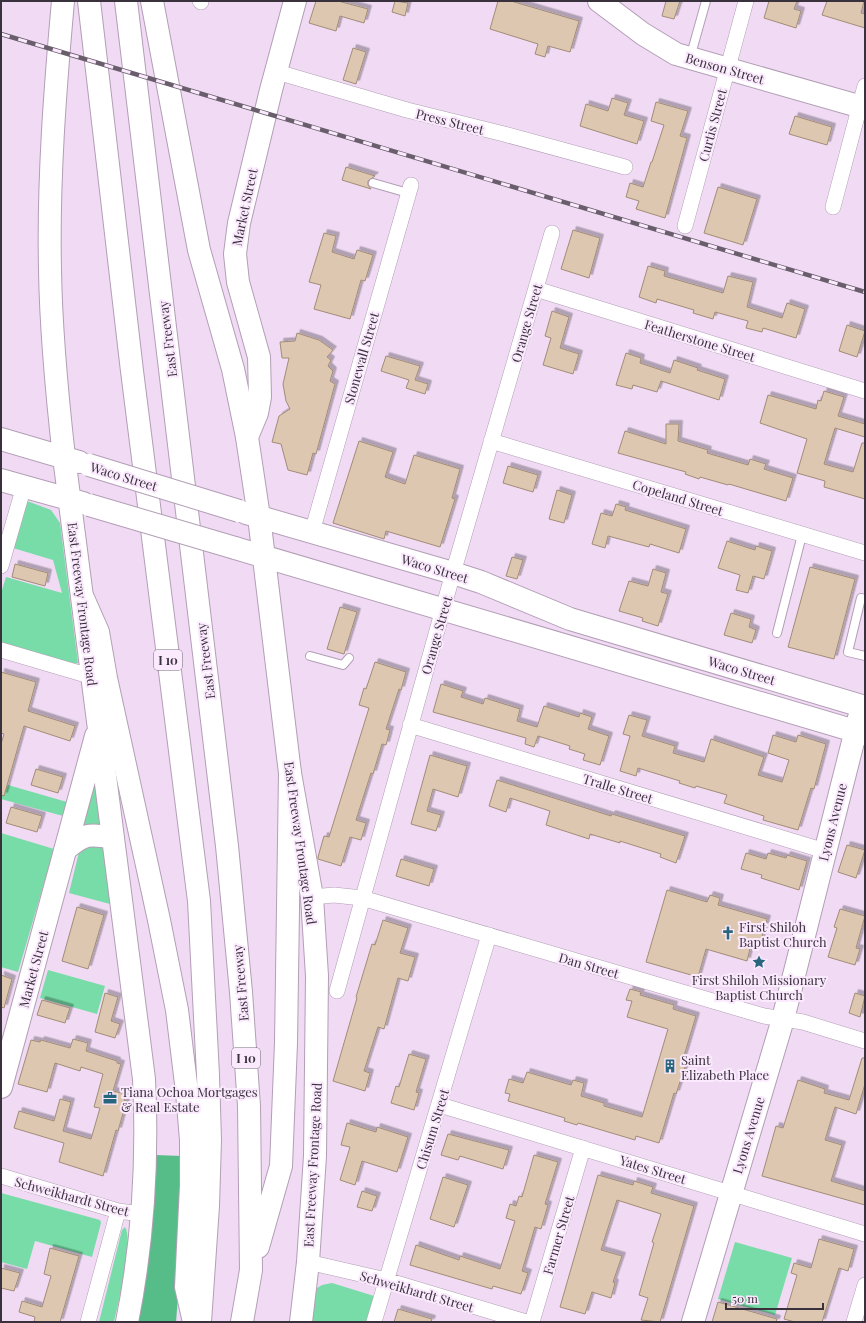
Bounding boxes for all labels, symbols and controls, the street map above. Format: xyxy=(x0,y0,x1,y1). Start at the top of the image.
street label: Benson Street xyxy=(684,49,767,87)
street label: Curtis Street xyxy=(694,86,730,163)
street label: Press Street xyxy=(414,104,486,138)
street label: Market Street xyxy=(227,166,261,247)
street label: Orange Street xyxy=(507,281,545,364)
street label: East Freeway xyxy=(154,299,180,378)
street label: Stonewall Street xyxy=(340,310,382,406)
street label: Featherstone Street xyxy=(643,315,758,365)
street label: Waco Street xyxy=(87,457,160,494)
street label: Copeland Street xyxy=(631,475,726,519)
street label: East Freeway Frontage Road xyxy=(65,521,102,687)
street label: Waco Street xyxy=(398,549,471,586)
street label: Orange Street xyxy=(417,593,455,676)
street label: East Freeway xyxy=(192,621,218,700)
road number: I 10 xyxy=(154,650,182,670)
street label: Waco Street xyxy=(705,651,778,688)
street label: East Freeway Frontage Road xyxy=(281,760,321,926)
street label: Tralle Street xyxy=(581,769,655,807)
street label: Lyons Avenue xyxy=(814,781,850,863)
place label: First Shiloh Baptist Church xyxy=(739,918,827,950)
church icon: First Shiloh Baptist Church xyxy=(720,925,736,941)
street label: Market Street xyxy=(15,928,52,1009)
street label: East Freeway xyxy=(228,944,252,1022)
street label: Dan Street xyxy=(557,948,621,982)
place icon: First Shiloh Missionary Baptist Church xyxy=(751,954,767,970)
place label: First Shiloh Missionary Baptist Church xyxy=(692,971,827,1003)
road number: I 10 xyxy=(232,1048,260,1068)
place label: Saint Elizabeth Place xyxy=(681,1051,769,1083)
building icon: Saint Elizabeth Place xyxy=(662,1058,678,1074)
street label: East Freeway Frontage Road xyxy=(299,1082,325,1248)
place label: Tiana Ochoa Mortgages & Real Estate xyxy=(121,1083,258,1115)
street label: Chisum Street xyxy=(412,1086,452,1171)
office icon: Tiana Ochoa Mortgages & Real Estate xyxy=(102,1090,118,1106)
street label: Lyons Avenue xyxy=(728,1094,768,1176)
street label: Yates Street xyxy=(617,1151,689,1187)
street label: Schweikhardt Street xyxy=(13,1173,131,1220)
street label: Farmer Street xyxy=(539,1193,577,1276)
street label: Schweikhardt Street xyxy=(358,1267,476,1315)
scale bar xyxy=(726,1285,823,1311)
text: 50 m xyxy=(732,1290,758,1306)

